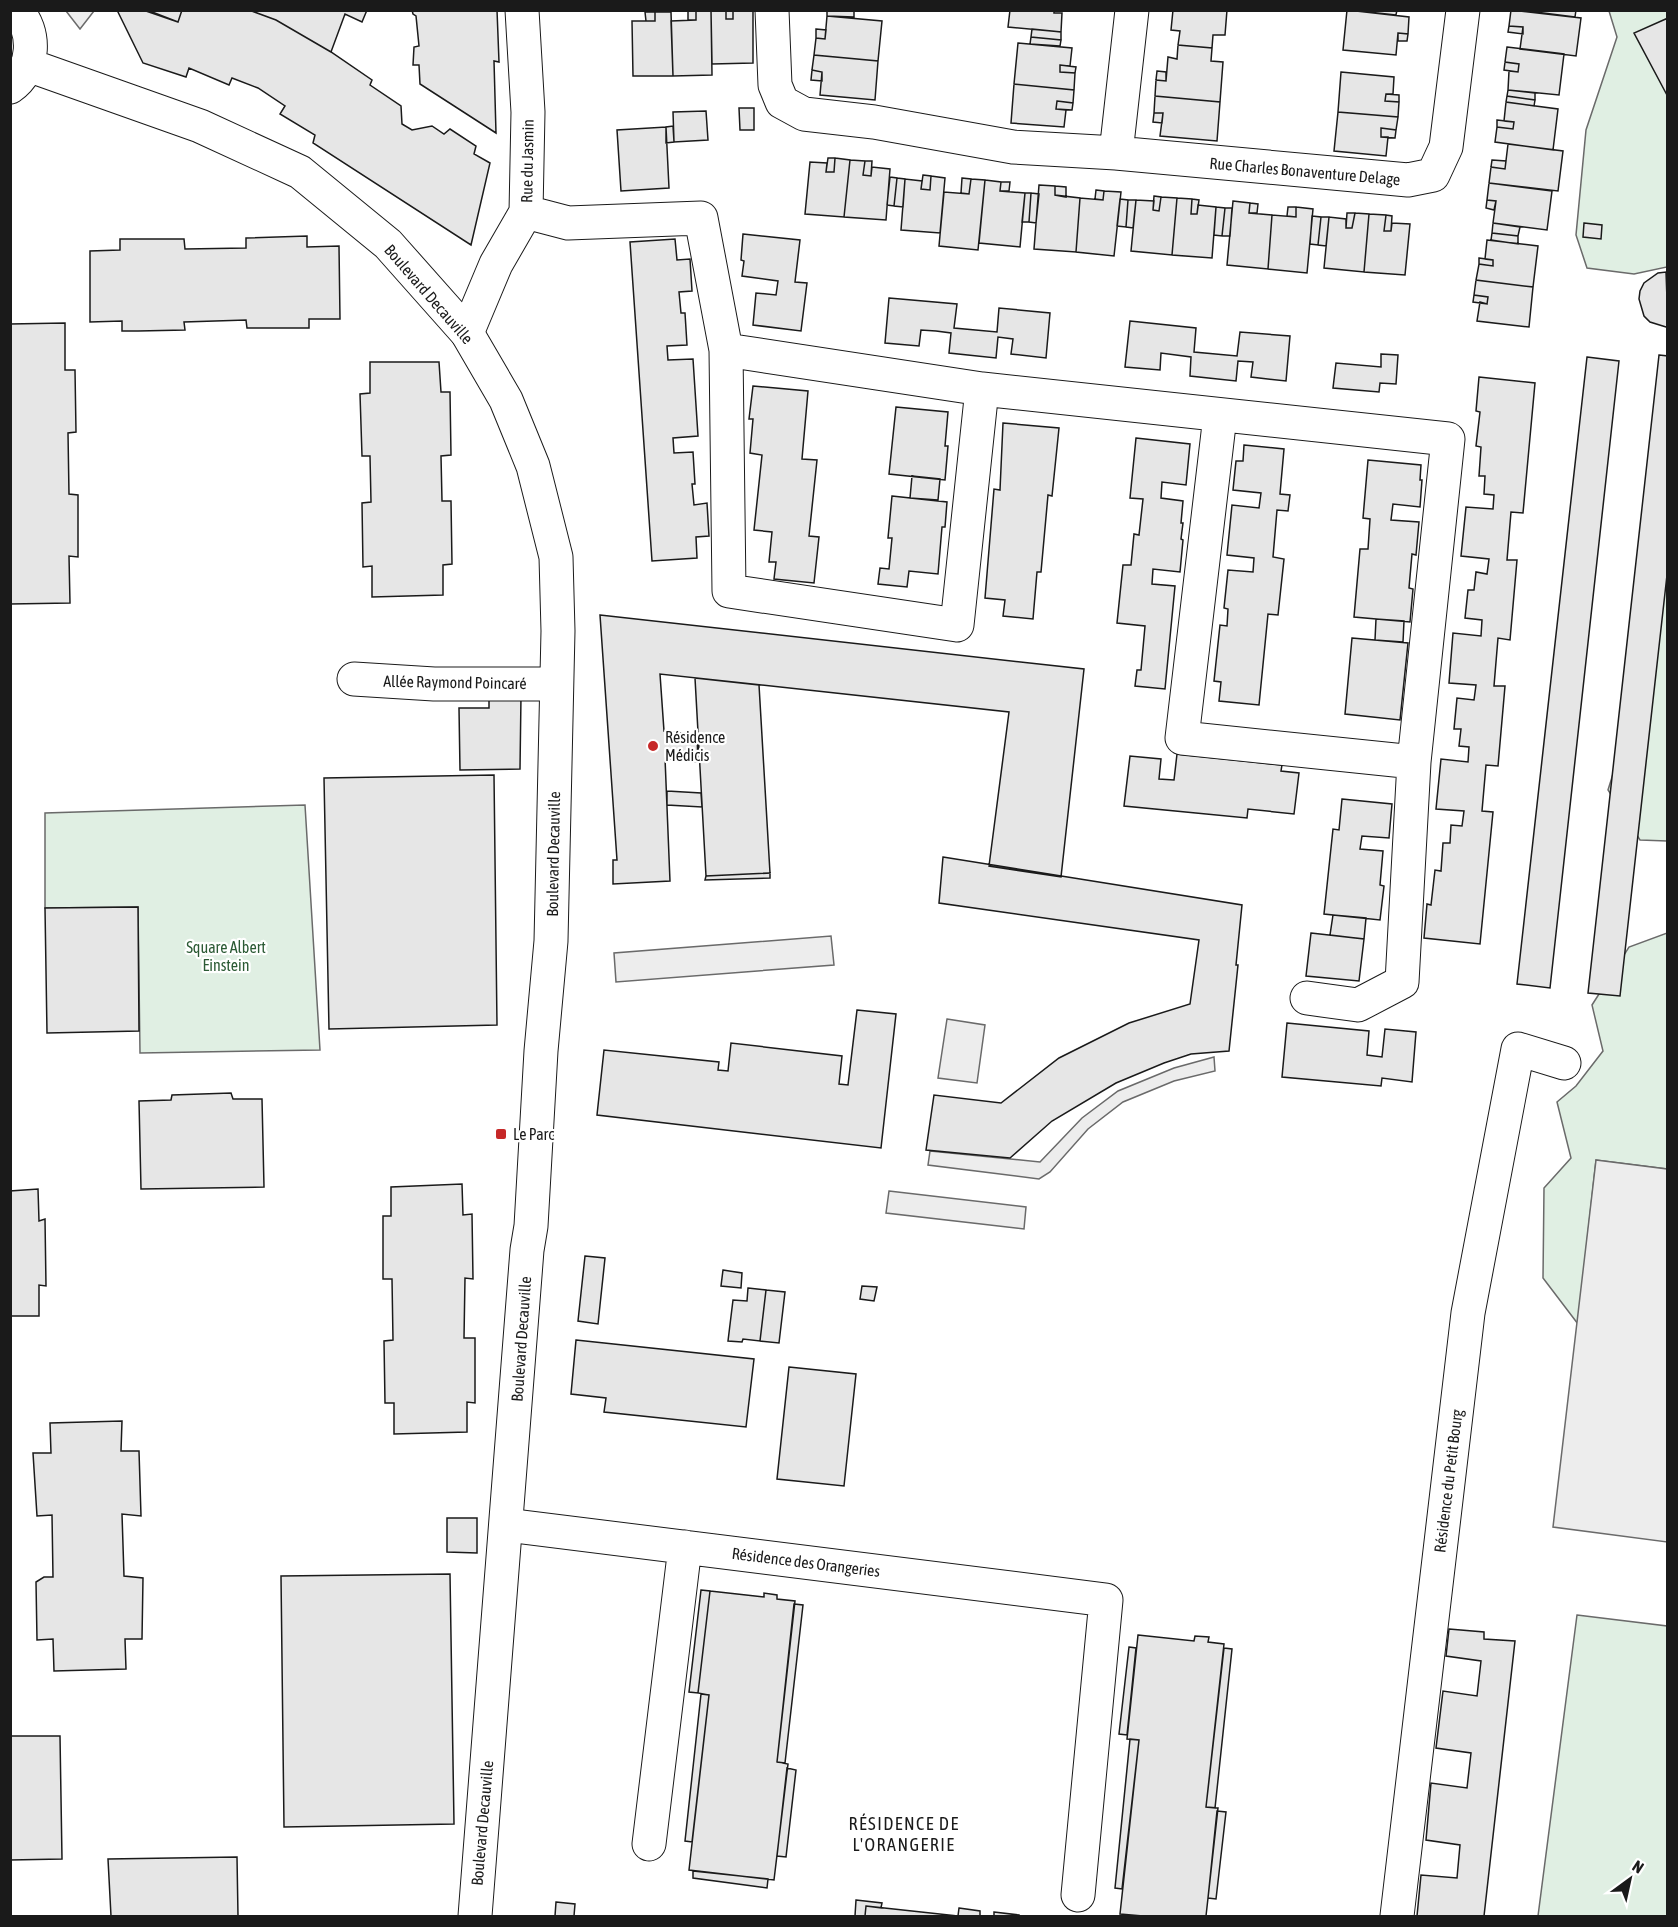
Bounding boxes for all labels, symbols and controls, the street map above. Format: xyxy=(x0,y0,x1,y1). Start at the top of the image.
street label: Rue du Jasmin xyxy=(517,119,537,203)
street label: Rue Charles Bonaventure Delage xyxy=(1209,154,1401,189)
street label: Boulevard Decauville xyxy=(381,241,477,347)
street label: Allée Raymond Poincaré xyxy=(383,672,527,693)
place label: Résidence Médicis xyxy=(665,728,725,764)
marker: Résidence Médicis xyxy=(646,739,660,753)
street label: Boulevard Decauville xyxy=(543,791,563,917)
park label: Square Albert Einstein xyxy=(186,938,266,974)
place label: Le Parc xyxy=(513,1125,554,1143)
marker: Le Parc xyxy=(494,1127,508,1141)
street label: Boulevard Decauville xyxy=(508,1276,534,1402)
street label: Résidence du Petit Bourg xyxy=(1430,1408,1467,1554)
street label: Résidence des Orangeries xyxy=(731,1544,882,1581)
street label: Boulevard Decauville xyxy=(468,1760,496,1886)
district label: RÉSIDENCE DE L'ORANGERIE xyxy=(848,1813,960,1855)
north arrow xyxy=(1600,1849,1660,1909)
text: N xyxy=(1629,1856,1647,1877)

